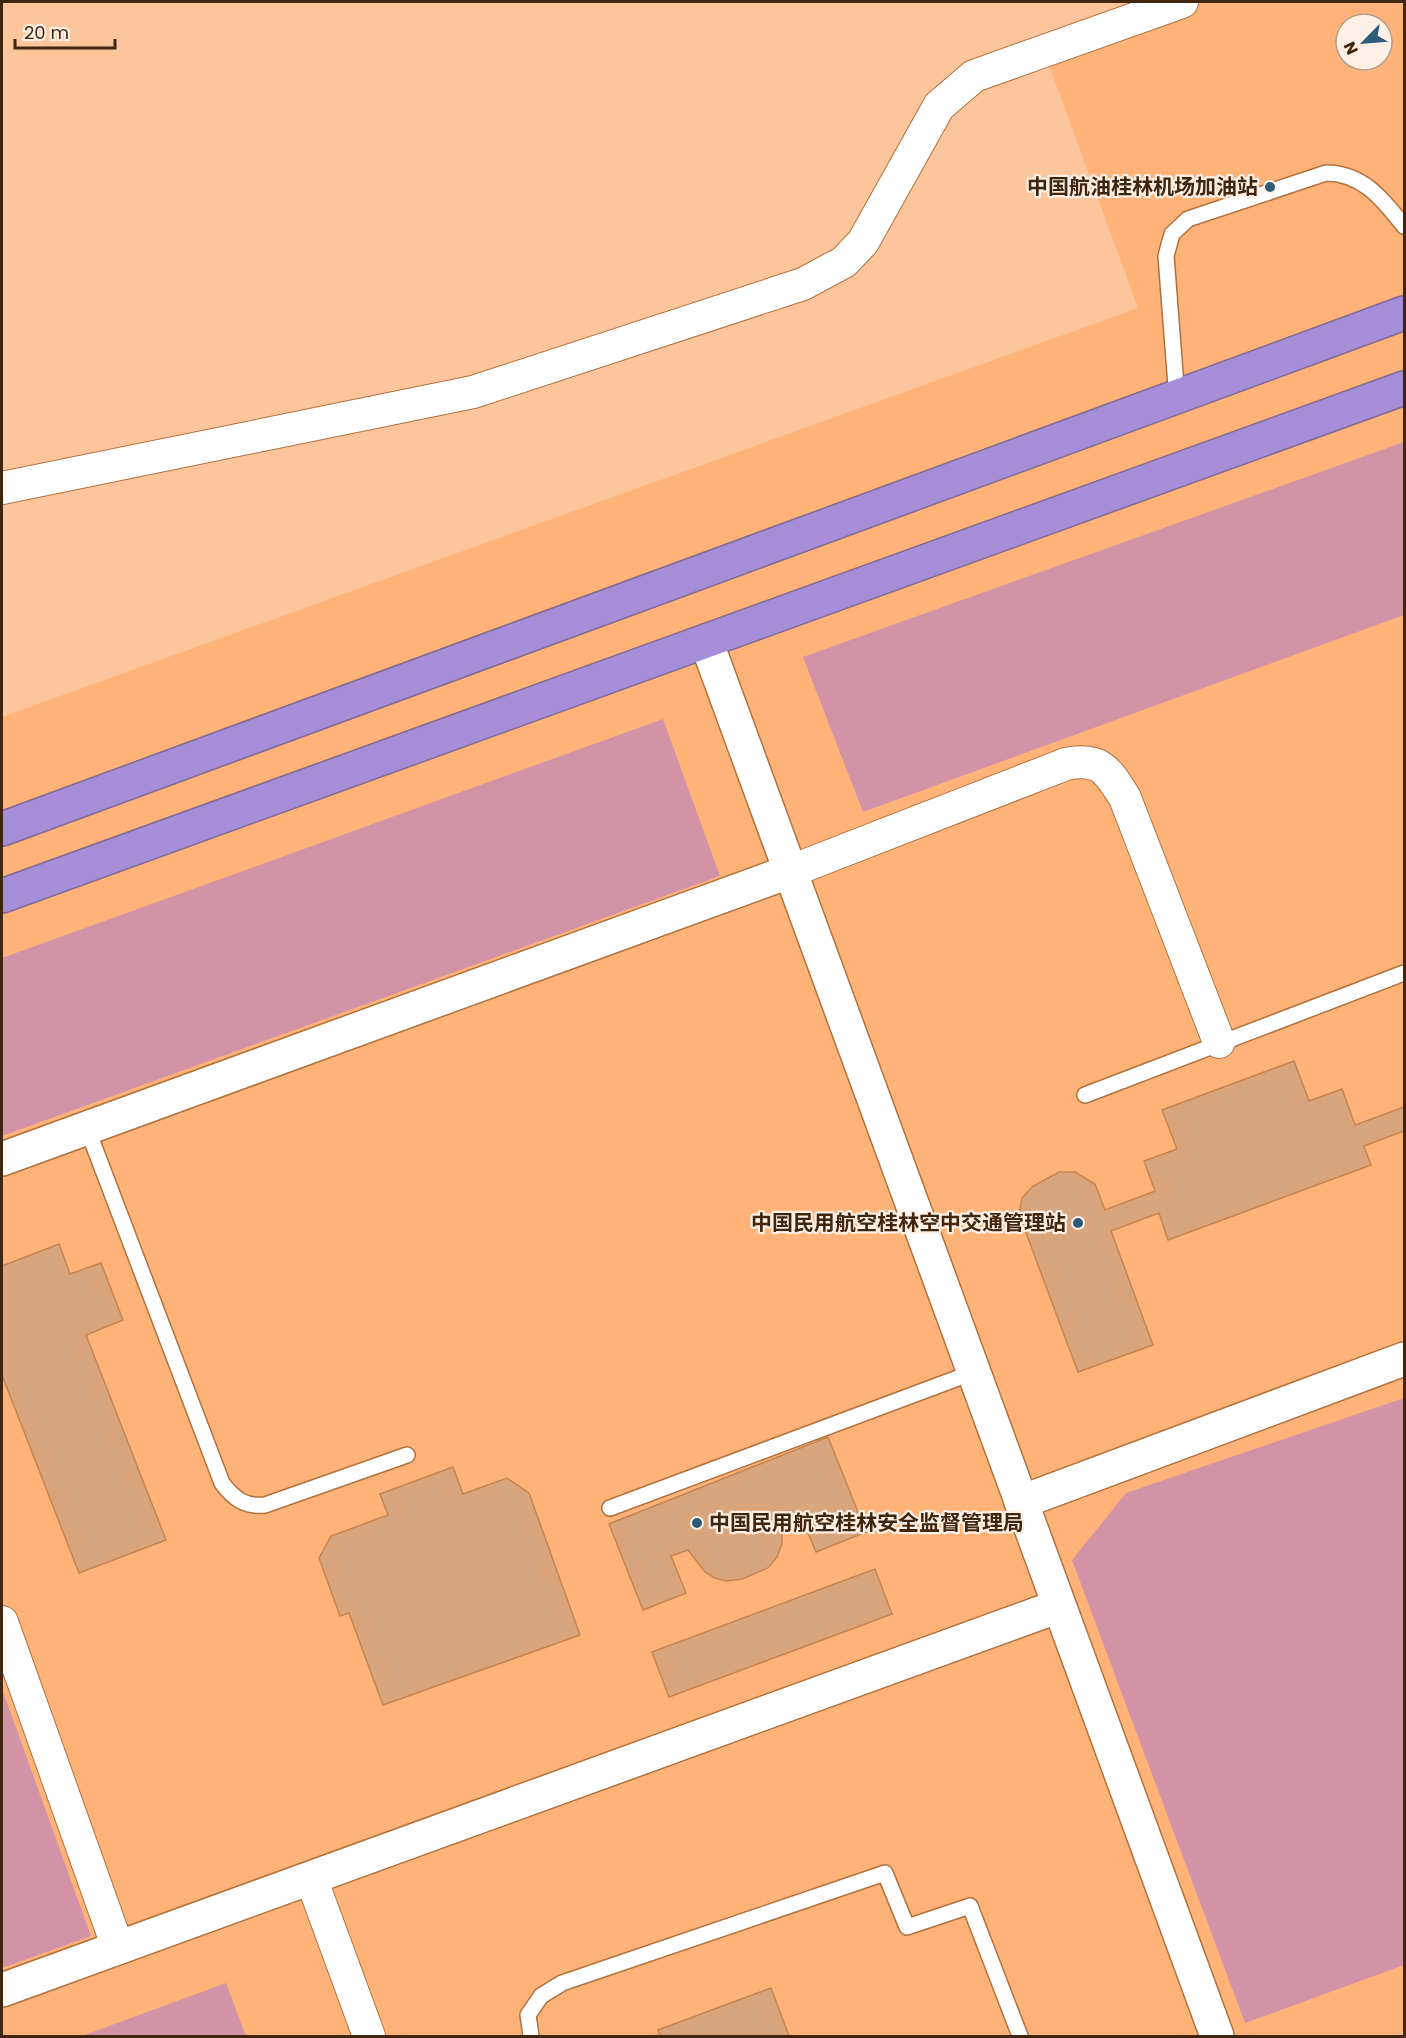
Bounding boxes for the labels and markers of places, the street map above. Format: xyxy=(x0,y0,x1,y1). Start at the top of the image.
place label: 中国航油桂林机场加油站 xyxy=(1027,172,1258,201)
marker: 中国航油桂林机场加油站 xyxy=(1263,180,1277,194)
place label: 中国民用航空桂林空中交通管理站 xyxy=(751,1208,1066,1237)
marker: 中国民用航空桂林空中交通管理站 xyxy=(1071,1216,1085,1230)
place label: 中国民用航空桂林安全监督管理局 xyxy=(709,1508,1024,1537)
marker: 中国民用航空桂林安全监督管理局 xyxy=(690,1516,704,1530)

